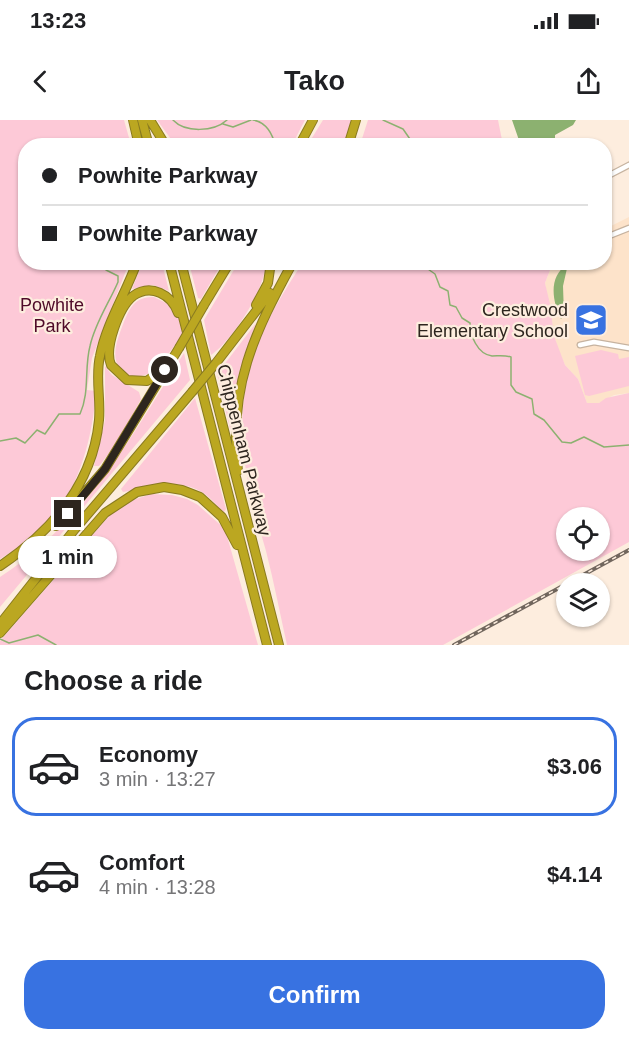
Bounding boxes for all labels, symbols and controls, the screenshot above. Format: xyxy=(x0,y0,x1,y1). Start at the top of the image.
text: 13:23 xyxy=(30,8,86,33)
icon: back xyxy=(24,65,57,98)
icon: share xyxy=(572,65,605,98)
text: Tako xyxy=(284,66,345,96)
text: Powhite Parkway xyxy=(78,163,258,188)
text: Powhite Parkway xyxy=(78,221,258,246)
park label: Powhite Park xyxy=(20,295,84,336)
place label: Crestwood Elementary School xyxy=(417,300,568,341)
school or university icon: Crestwood Elementary School xyxy=(573,302,609,338)
route start xyxy=(151,356,178,383)
street label: Chippenham Parkway xyxy=(213,362,275,538)
route end xyxy=(54,500,81,527)
map controls xyxy=(556,507,610,627)
button: locate xyxy=(556,507,610,561)
callout: 1 min xyxy=(19,535,118,577)
text: 1 min xyxy=(41,546,94,568)
button: layers xyxy=(556,573,610,627)
text: Choose a ride xyxy=(24,666,203,696)
icon: car xyxy=(27,740,81,794)
text: Economy xyxy=(99,742,198,767)
text: $3.06 xyxy=(547,754,602,779)
text: 3 min · 13:27 xyxy=(99,768,216,790)
icon: car xyxy=(27,848,81,902)
text: Comfort xyxy=(99,850,185,875)
text: $4.14 xyxy=(547,862,602,887)
text: 4 min · 13:28 xyxy=(99,876,216,898)
button: Confirm xyxy=(24,960,605,1029)

